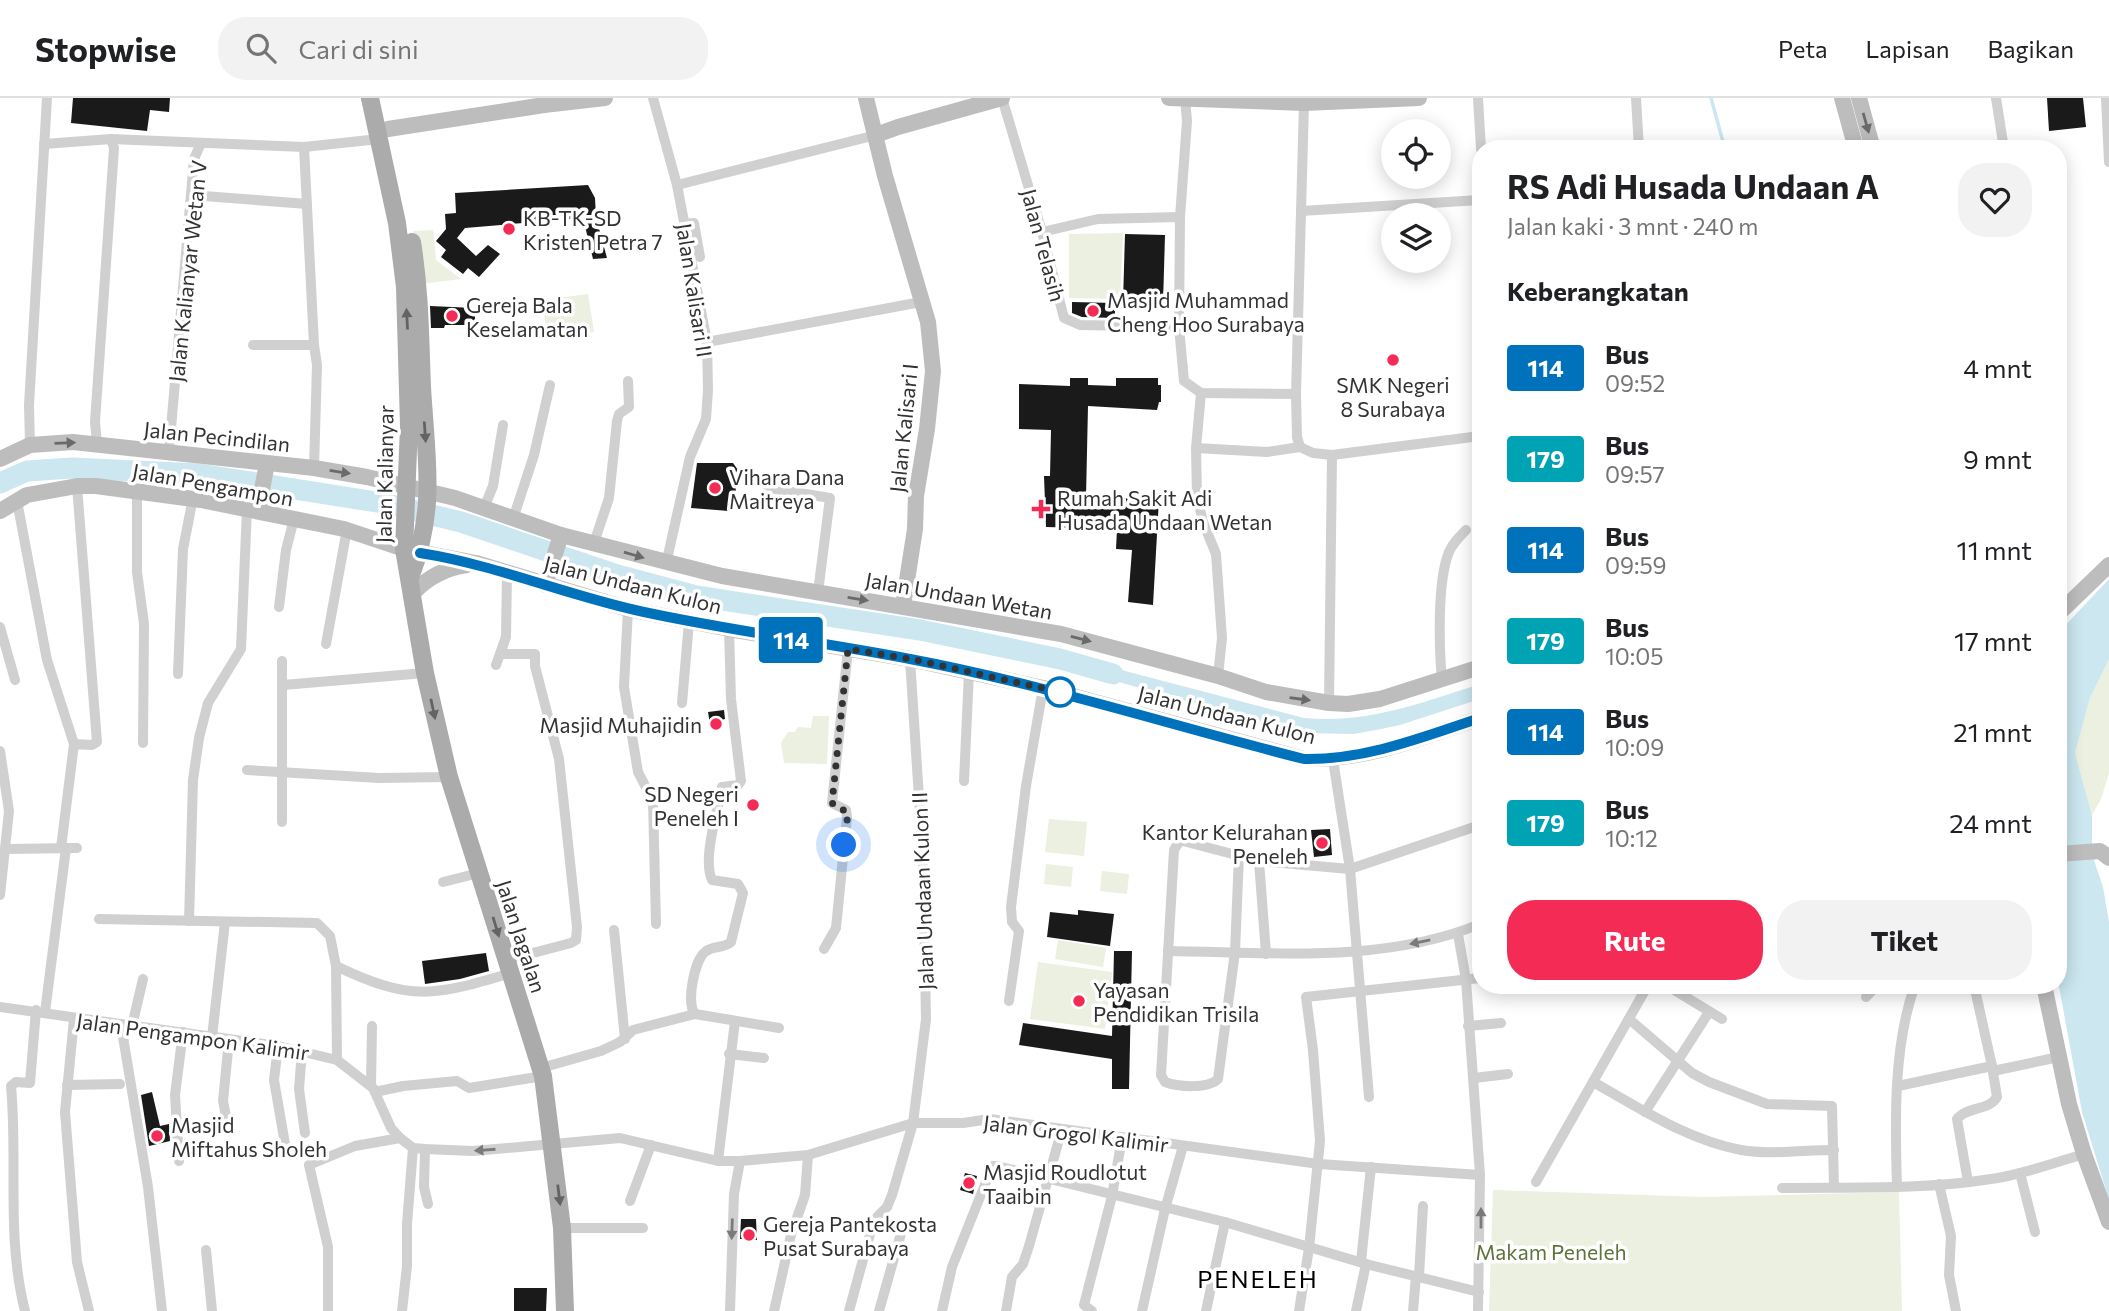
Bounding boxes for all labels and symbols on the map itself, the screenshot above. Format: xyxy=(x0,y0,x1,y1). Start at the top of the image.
one-way arrow xyxy=(1862,113,1872,134)
street label: Jalan Kalianyar Wetan V xyxy=(163,159,211,383)
street label: Jalan Telasih xyxy=(1017,186,1071,304)
place label: KB-TK-SD Kristen Petra 7 xyxy=(523,205,663,254)
marker: KB-TK-SD Kristen Petra 7 xyxy=(501,221,517,237)
street label: Jalan Kalisari II xyxy=(672,221,718,359)
place label: Masjid Muhammad Cheng Hoo Surabaya xyxy=(1107,287,1305,336)
place label: Gereja Bala Keselamatan xyxy=(466,292,588,341)
marker: Masjid Muhammad Cheng Hoo Surabaya xyxy=(1085,303,1101,319)
one-way arrow xyxy=(401,308,412,330)
marker: Gereja Bala Keselamatan xyxy=(444,308,460,324)
marker: SMK Negeri 8 Surabaya xyxy=(1385,352,1401,368)
street label: Jalan Kalisari I xyxy=(884,362,922,494)
place label: SMK Negeri 8 Surabaya xyxy=(1336,372,1450,421)
street label: Jalan Kalianyar xyxy=(370,405,398,543)
street label: Jalan Pecindilan xyxy=(143,416,291,456)
one-way arrow xyxy=(420,421,431,443)
one-way arrow xyxy=(54,437,76,448)
street label: Jalan Pengampon xyxy=(131,458,295,510)
place label: Vihara Dana Maitreya xyxy=(729,464,844,513)
one-way arrow xyxy=(329,467,351,478)
marker: Vihara Dana Maitreya xyxy=(707,480,723,496)
place label: Rumah Sakit Adi Husada Undaan Wetan xyxy=(1057,485,1272,534)
marker: Rumah Sakit Adi Husada Undaan Wetan xyxy=(1031,499,1051,519)
street label: Jalan Undaan Kulon xyxy=(541,550,725,618)
one-way arrow xyxy=(624,550,645,560)
street label: Jalan Undaan Wetan xyxy=(864,566,1054,624)
one-way arrow xyxy=(847,594,869,605)
line badge: 114 xyxy=(751,617,831,663)
one-way arrow xyxy=(1070,634,1092,645)
unlabelled marker xyxy=(1045,677,1075,707)
street label: Jalan Undaan Kulon xyxy=(1135,680,1319,748)
one-way arrow xyxy=(1289,694,1311,705)
one-way arrow xyxy=(427,698,438,720)
place label: Masjid Muhajidin xyxy=(540,712,702,737)
marker: Masjid Muhajidin xyxy=(708,716,724,732)
place label: SD Negeri Peneleh I xyxy=(644,781,739,830)
street label: Jalan Undaan Kulon II xyxy=(906,792,938,990)
marker: SD Negeri Peneleh I xyxy=(745,797,761,813)
place label: Kantor Kelurahan Peneleh xyxy=(1142,819,1308,868)
your location xyxy=(826,827,861,862)
marker: Kantor Kelurahan Peneleh xyxy=(1314,835,1330,851)
street label: Jalan Jagalan xyxy=(492,876,552,996)
one-way arrow xyxy=(491,917,501,938)
one-way arrow xyxy=(1409,936,1431,947)
place label: Yayasan Pendidikan Trisila xyxy=(1093,977,1259,1026)
marker: Yayasan Pendidikan Trisila xyxy=(1071,993,1087,1009)
street label: Jalan Pengampon Kalimir xyxy=(75,1007,311,1065)
street label: Jalan Grogol Kalimir xyxy=(982,1109,1170,1157)
place label: Masjid Miftahus Sholeh xyxy=(171,1112,327,1161)
marker: Masjid Miftahus Sholeh xyxy=(149,1128,165,1144)
one-way arrow xyxy=(474,1145,496,1156)
place label: Masjid Roudlotut Taaibin xyxy=(983,1159,1147,1208)
marker: Masjid Roudlotut Taaibin xyxy=(961,1175,977,1191)
one-way arrow xyxy=(553,1184,564,1206)
one-way arrow xyxy=(1475,1207,1486,1229)
place label: Gereja Pantekosta Pusat Surabaya xyxy=(763,1211,937,1260)
one-way arrow xyxy=(727,1218,738,1240)
marker: Gereja Pantekosta Pusat Surabaya xyxy=(741,1227,757,1243)
park label: Makam Peneleh xyxy=(1475,1239,1627,1264)
district label: PENELEH xyxy=(1197,1264,1319,1293)

